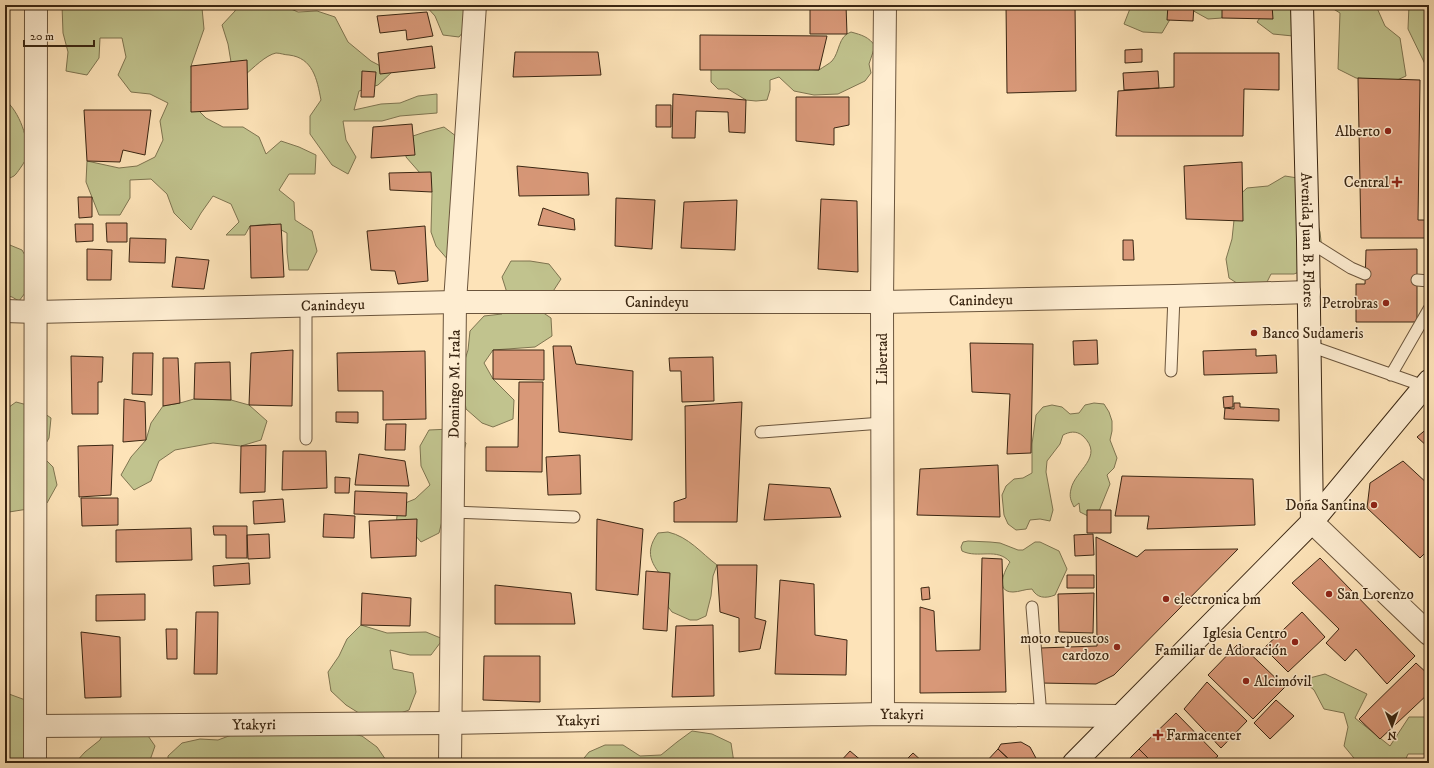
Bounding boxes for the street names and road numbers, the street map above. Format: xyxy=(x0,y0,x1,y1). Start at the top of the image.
street label: Avenida Juan B. Flores xyxy=(1296,172,1318,308)
street label: Canindeyu xyxy=(949,290,1013,311)
street label: Canindeyu xyxy=(625,293,689,312)
street label: Canindeyu xyxy=(301,295,365,316)
street label: Domingo M. Irala xyxy=(445,329,465,439)
street label: Libertad xyxy=(873,332,892,385)
street label: Ytakyri xyxy=(880,705,924,724)
street label: Ytakyri xyxy=(556,711,600,731)
street label: Ytakyri xyxy=(232,715,276,735)

